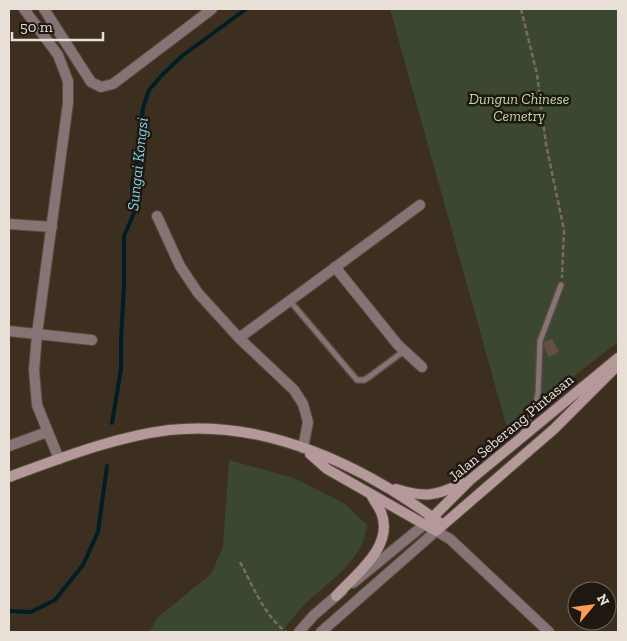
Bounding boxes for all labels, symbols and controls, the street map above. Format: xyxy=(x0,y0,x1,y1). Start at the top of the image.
scale bar xyxy=(12,10,104,42)
text: 50 m xyxy=(20,18,53,36)
park label: Dungun Chinese Cemetry xyxy=(469,90,569,125)
water label: Sungai Kongsi xyxy=(123,116,152,212)
street label: Jalan Seberang Pintasan xyxy=(445,370,577,485)
north arrow xyxy=(567,581,617,631)
text: N xyxy=(593,591,613,609)

